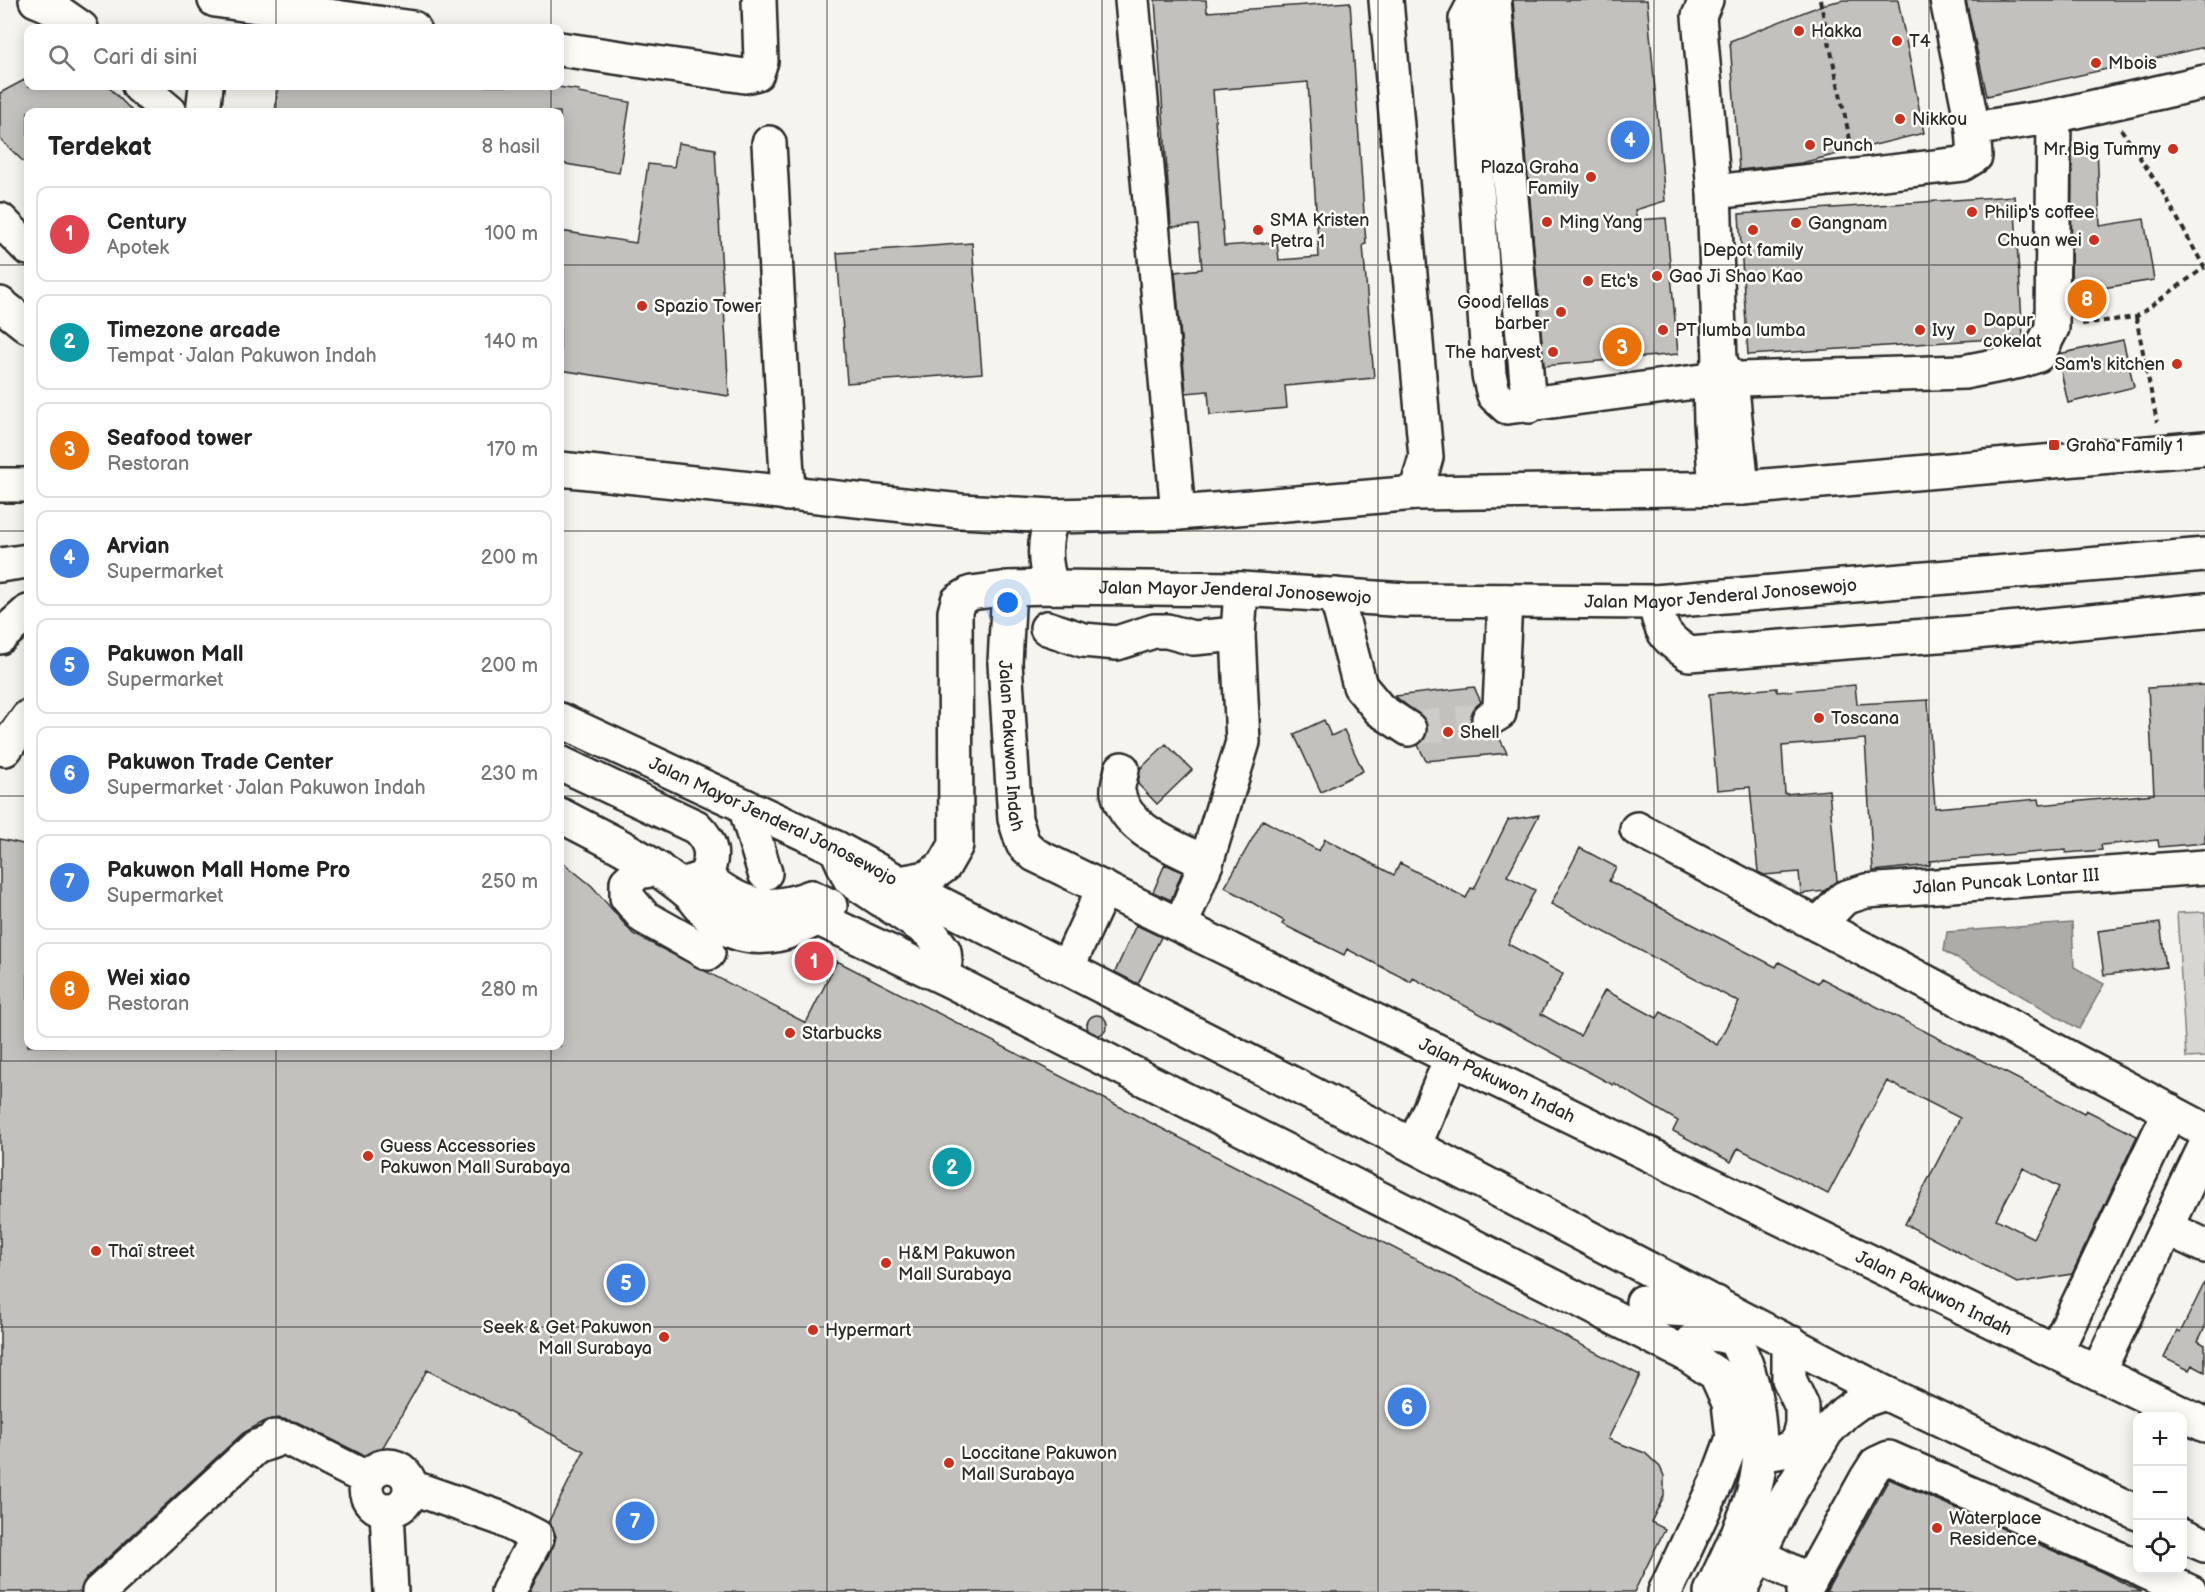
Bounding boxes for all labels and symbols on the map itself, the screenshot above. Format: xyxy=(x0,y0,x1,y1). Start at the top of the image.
place label: Hakka xyxy=(1811,21,1862,42)
marker: Hakka xyxy=(1792,24,1806,38)
place label: T4 xyxy=(1909,31,1931,52)
marker: T4 xyxy=(1890,34,1904,48)
place label: Mbois xyxy=(2108,53,2157,74)
marker: Mbois xyxy=(2089,56,2103,70)
place label: Nikkou xyxy=(1912,109,1967,130)
marker: Nikkou xyxy=(1893,112,1907,126)
pin: 4 xyxy=(1610,118,1650,162)
place label: Punch xyxy=(1822,135,1873,156)
marker: Punch xyxy=(1803,138,1817,152)
place label: Mr. Big Tummy xyxy=(2043,139,2162,160)
marker: Mr. Big Tummy xyxy=(2166,142,2180,156)
place label: Plaza Graha Family xyxy=(1480,157,1580,199)
marker: Plaza Graha Family xyxy=(1584,170,1598,184)
place label: Philip's coffee xyxy=(1984,202,2095,223)
marker: Philip's coffee xyxy=(1965,205,1979,219)
place label: SMA Kristen Petra 1 xyxy=(1270,210,1369,252)
place label: Ming Yang xyxy=(1559,212,1643,233)
place label: Gangnam xyxy=(1808,213,1887,234)
marker: Ming Yang xyxy=(1540,215,1554,229)
marker: Gangnam xyxy=(1789,216,1803,230)
marker: SMA Kristen Petra 1 xyxy=(1251,223,1265,237)
marker: Depot family xyxy=(1746,223,1760,237)
place label: Chuan wei xyxy=(1997,230,2082,251)
marker: Chuan wei xyxy=(2087,233,2101,247)
place label: Depot family xyxy=(1703,240,1804,261)
place label: Gao Ji Shao Kao xyxy=(1669,266,1803,287)
marker: Gao Ji Shao Kao xyxy=(1650,269,1664,283)
place label: Etc's xyxy=(1600,271,1638,292)
marker: Etc's xyxy=(1581,274,1595,288)
pin: 8 xyxy=(2068,276,2106,322)
place label: Good fellas barber xyxy=(1457,292,1549,334)
place label: Spazio Tower xyxy=(654,296,762,317)
marker: Spazio Tower xyxy=(635,299,649,313)
marker: Good fellas barber xyxy=(1554,305,1568,319)
place label: Dapur cokelat xyxy=(1983,310,2042,352)
place label: PT lumba lumba xyxy=(1675,320,1806,341)
place label: Ivy xyxy=(1932,320,1956,341)
marker: PT lumba lumba xyxy=(1656,323,1670,337)
marker: Ivy xyxy=(1913,323,1927,337)
marker: Dapur cokelat xyxy=(1964,323,1978,337)
pin: 3 xyxy=(1602,324,1642,370)
place label: The harvest xyxy=(1445,342,1541,363)
marker: The harvest xyxy=(1546,345,1560,359)
place label: Sam's kitchen xyxy=(2054,354,2165,375)
marker: Sam's kitchen xyxy=(2170,357,2184,371)
place label: Graha Family 1 xyxy=(2066,435,2183,456)
marker: Graha Family 1 xyxy=(2047,438,2061,452)
street label: Jalan Mayor Jenderal Jonosewojo xyxy=(1584,574,1858,613)
street label: Jalan Mayor Jenderal Jonosewojo xyxy=(1099,577,1372,608)
your location xyxy=(993,588,1022,617)
street label: Jalan Pakuwon Indah xyxy=(994,660,1029,834)
place label: Toscana xyxy=(1831,708,1899,729)
marker: Toscana xyxy=(1812,711,1826,725)
place label: Shell xyxy=(1460,722,1500,743)
marker: Shell xyxy=(1441,725,1455,739)
street label: Jalan Mayor Jenderal Jonosewojo xyxy=(646,752,901,890)
street label: Jalan Puncak Lontar III xyxy=(1912,864,2100,898)
pin: 1 xyxy=(794,938,834,984)
place label: Starbucks xyxy=(802,1023,882,1044)
marker: Starbucks xyxy=(783,1026,797,1040)
street label: Jalan Pakuwon Indah xyxy=(1415,1033,1579,1127)
place label: Guess Accessories Pakuwon Mall Surabaya xyxy=(380,1136,570,1178)
pin: 2 xyxy=(932,1144,972,1190)
marker: Guess Accessories Pakuwon Mall Surabaya xyxy=(361,1149,375,1163)
place label: Thaï street xyxy=(108,1241,195,1262)
place label: H&M Pakuwon Mall Surabaya xyxy=(898,1243,1015,1285)
marker: Thaï street xyxy=(89,1244,103,1258)
street label: Jalan Pakuwon Indah xyxy=(1852,1246,2016,1340)
marker: H&M Pakuwon Mall Surabaya xyxy=(879,1256,893,1270)
pin: 5 xyxy=(606,1260,646,1306)
place label: Seek & Get Pakuwon Mall Surabaya xyxy=(483,1317,652,1359)
place label: Hypermart xyxy=(825,1320,912,1341)
marker: Hypermart xyxy=(806,1323,820,1337)
marker: Seek & Get Pakuwon Mall Surabaya xyxy=(657,1330,671,1344)
pin: 6 xyxy=(1388,1384,1426,1430)
place label: Loccitane Pakuwon Mall Surabaya xyxy=(961,1443,1117,1485)
marker: Loccitane Pakuwon Mall Surabaya xyxy=(942,1456,956,1470)
pin: 7 xyxy=(616,1498,654,1544)
place label: Waterplace Residence xyxy=(1949,1508,2042,1550)
marker: Waterplace Residence xyxy=(1930,1521,1944,1535)

